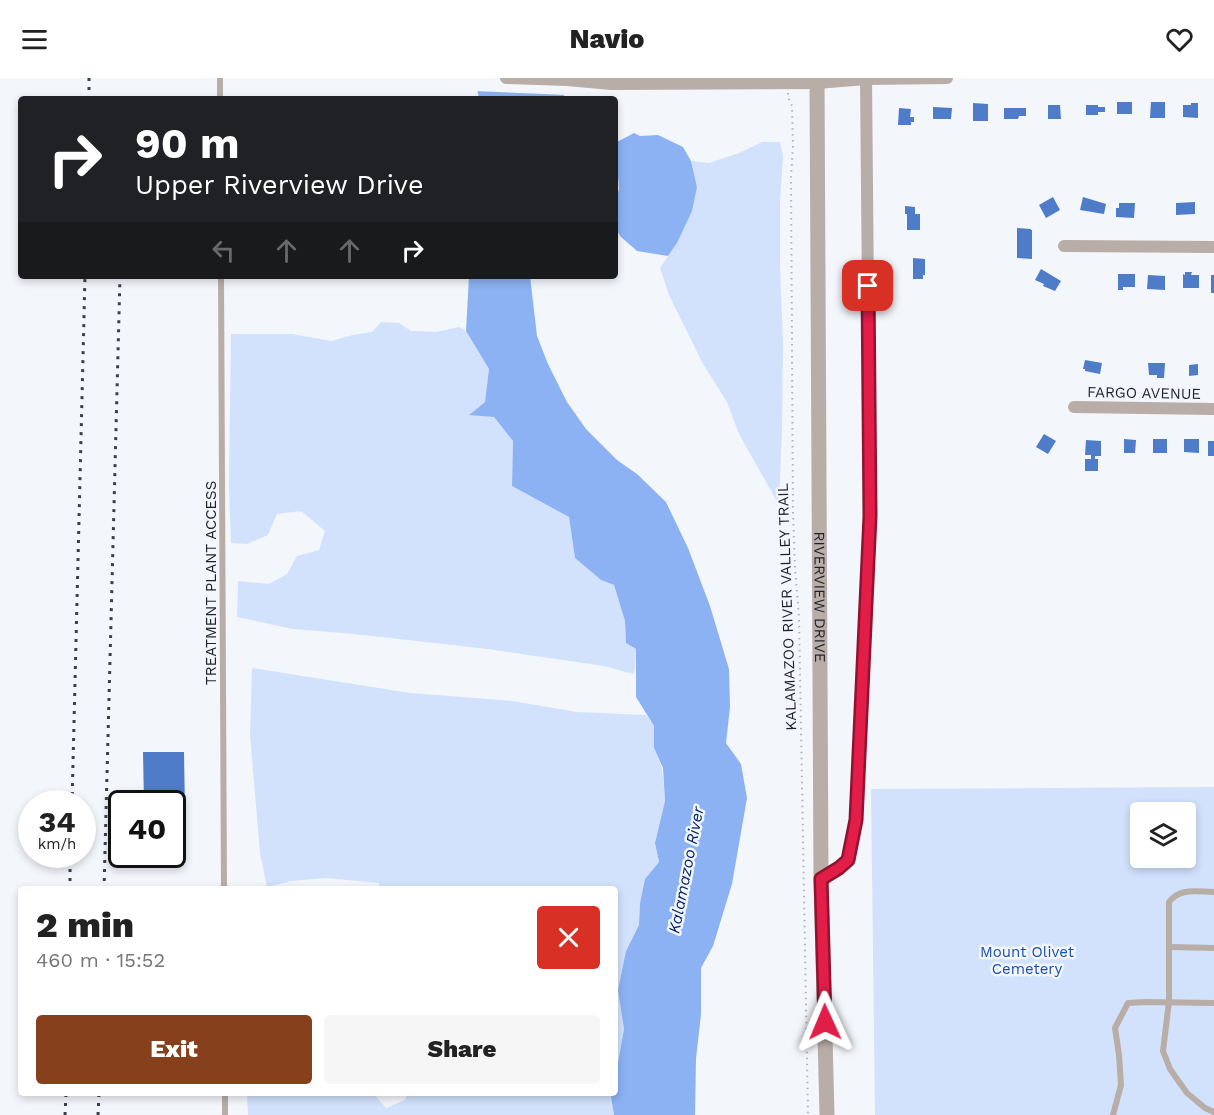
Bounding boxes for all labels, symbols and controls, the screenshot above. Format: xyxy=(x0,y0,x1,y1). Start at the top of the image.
icon: menu xyxy=(18,23,51,56)
text: Navio xyxy=(570,23,644,55)
icon: heart xyxy=(1163,23,1196,56)
text: 90 m xyxy=(135,119,239,168)
icon: right xyxy=(36,120,114,198)
text: Upper Riverview Drive xyxy=(135,169,423,201)
icon: left xyxy=(207,234,240,267)
icon: ahead xyxy=(270,234,303,267)
icon: ahead xyxy=(333,234,366,267)
icon: right xyxy=(396,234,429,267)
pin xyxy=(842,260,893,311)
icon: arrive xyxy=(851,269,884,302)
street label: FARGO AVENUE xyxy=(1087,383,1201,403)
street label: TREATMENT PLANT ACCESS xyxy=(202,481,220,685)
street label: KALAMAZOO RIVER VALLEY TRAIL xyxy=(774,483,800,731)
street label: RIVERVIEW DRIVE xyxy=(810,531,829,663)
speed limit sign: 40 xyxy=(108,790,186,868)
map controls xyxy=(1130,802,1196,868)
button: layers xyxy=(1130,802,1196,868)
text: 34 xyxy=(38,804,76,839)
water label: Kalamazoo River xyxy=(664,804,708,935)
text: km/h xyxy=(38,835,76,853)
text: 2 min xyxy=(36,904,134,946)
button: close xyxy=(537,906,600,969)
park label: Mount Olivet Cemetery xyxy=(980,943,1075,978)
text: 460 m · 15:52 xyxy=(36,948,165,972)
position arrow xyxy=(793,990,857,1054)
button: Exit xyxy=(36,1015,312,1084)
button: Share xyxy=(324,1015,600,1084)

